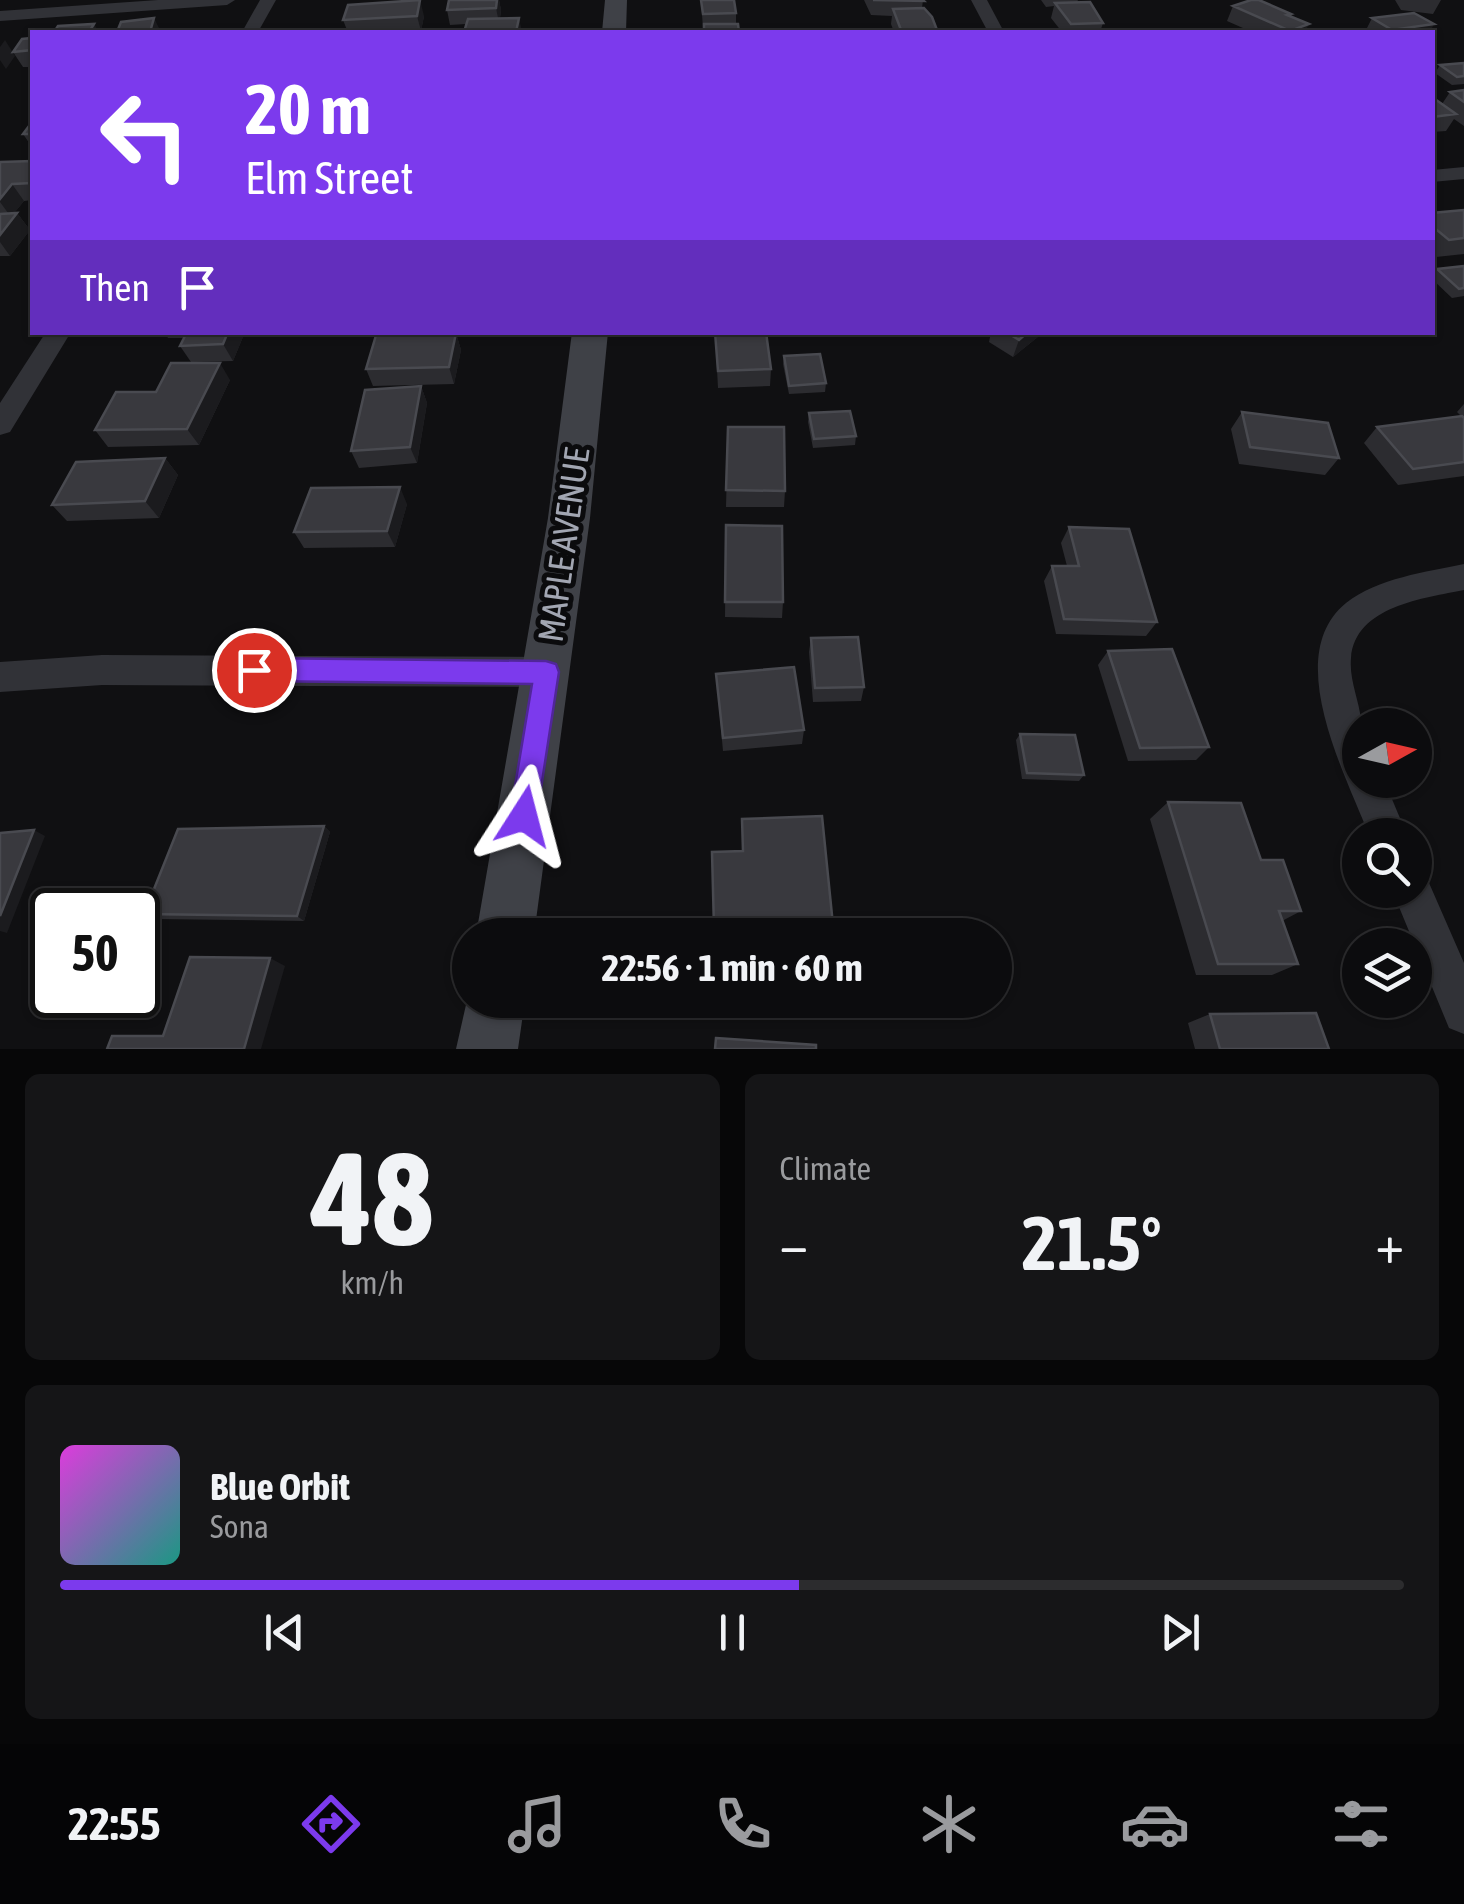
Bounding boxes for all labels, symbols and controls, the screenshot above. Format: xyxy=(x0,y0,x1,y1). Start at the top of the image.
text: 20 m xyxy=(245,69,371,149)
icon: left xyxy=(80,70,210,200)
text: Elm Street xyxy=(245,152,413,204)
icon: arrive xyxy=(170,260,225,315)
text: Then xyxy=(80,266,150,309)
street label: MAPLE AVENUE xyxy=(530,445,596,645)
pin xyxy=(212,628,297,713)
icon: arrive xyxy=(227,643,282,698)
north arrow xyxy=(1342,708,1432,798)
map controls xyxy=(1342,708,1432,1018)
position arrow xyxy=(472,764,576,868)
button: search xyxy=(1342,818,1432,908)
speed limit sign: 50 xyxy=(30,888,160,1018)
button: layers xyxy=(1342,928,1432,1018)
text: 22:56 · 1 min · 60 m xyxy=(601,946,863,989)
text: 48 xyxy=(311,1124,433,1273)
text: Climate xyxy=(780,1150,871,1187)
text: 21.5° xyxy=(1022,1200,1162,1286)
text: − xyxy=(780,1212,808,1275)
text: + xyxy=(1375,1212,1404,1275)
text: km/h xyxy=(341,1264,404,1301)
text: Blue Orbit xyxy=(210,1465,350,1508)
text: Sona xyxy=(210,1508,269,1545)
icon: previous xyxy=(257,1605,312,1660)
icon: pause xyxy=(705,1605,760,1660)
icon: next xyxy=(1153,1605,1208,1660)
icon: directions xyxy=(296,1789,366,1859)
icon: music xyxy=(502,1789,572,1859)
icon: phone xyxy=(708,1789,778,1859)
icon: climate xyxy=(914,1789,984,1859)
icon: car xyxy=(1120,1789,1190,1859)
icon: filters xyxy=(1326,1789,1396,1859)
text: 22:55 xyxy=(68,1798,161,1850)

